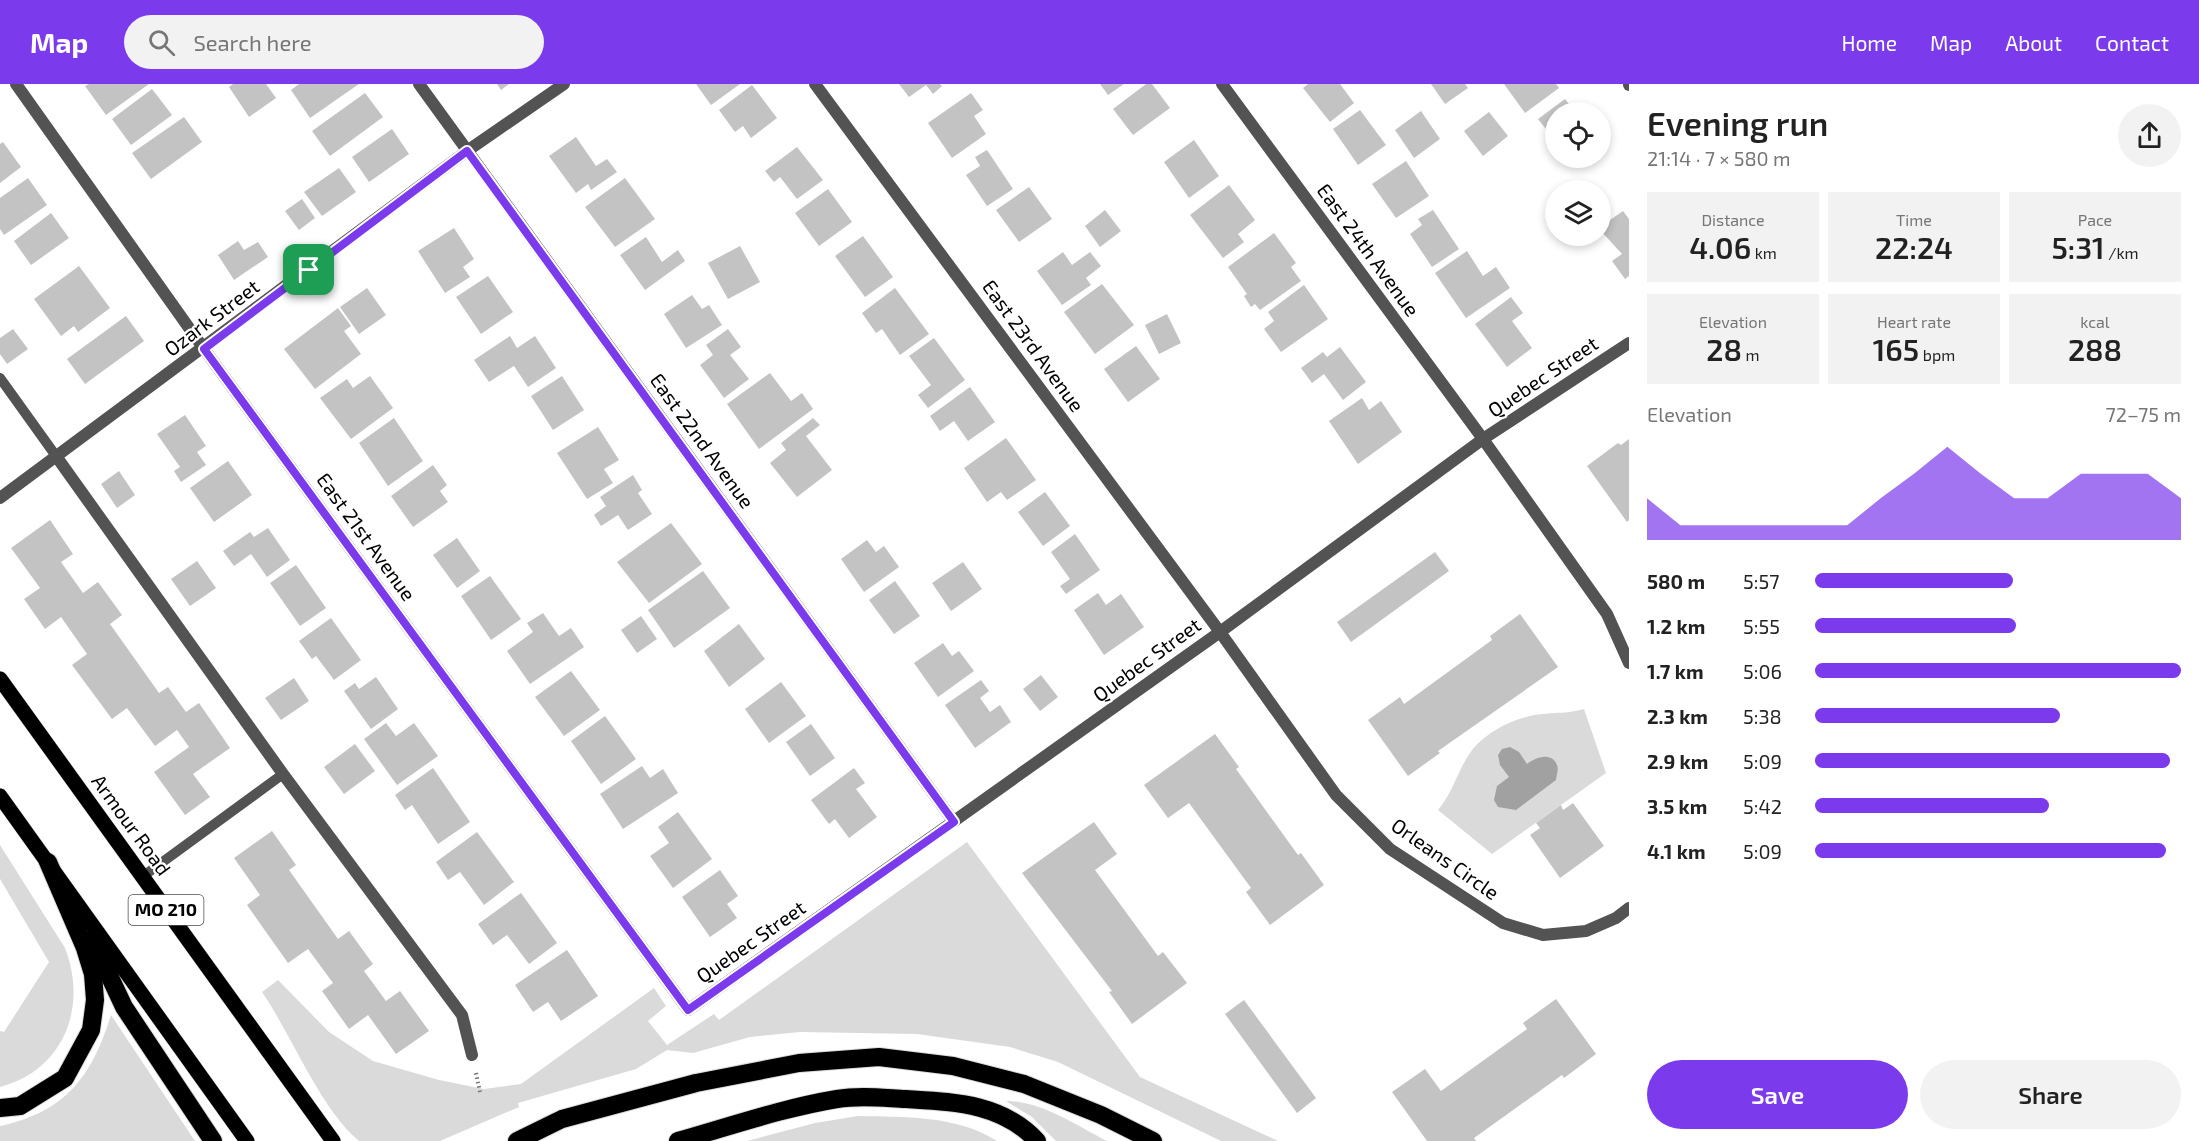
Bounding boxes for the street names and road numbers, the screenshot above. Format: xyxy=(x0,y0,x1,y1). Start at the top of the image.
street label: East 24th Avenue xyxy=(1313,178,1425,320)
street label: Ozark Street xyxy=(159,274,264,361)
street label: East 23rd Avenue xyxy=(978,275,1090,416)
street label: Quebec Street xyxy=(1483,330,1602,422)
street label: East 22nd Avenue xyxy=(646,368,760,513)
street label: East 21st Avenue xyxy=(312,468,421,605)
street label: Quebec Street xyxy=(1088,612,1205,706)
street label: Armour Road xyxy=(87,769,176,880)
street label: Orleans Circle xyxy=(1387,812,1504,904)
road number: MO 210 xyxy=(128,895,204,925)
street label: Quebec Street xyxy=(691,895,810,988)

